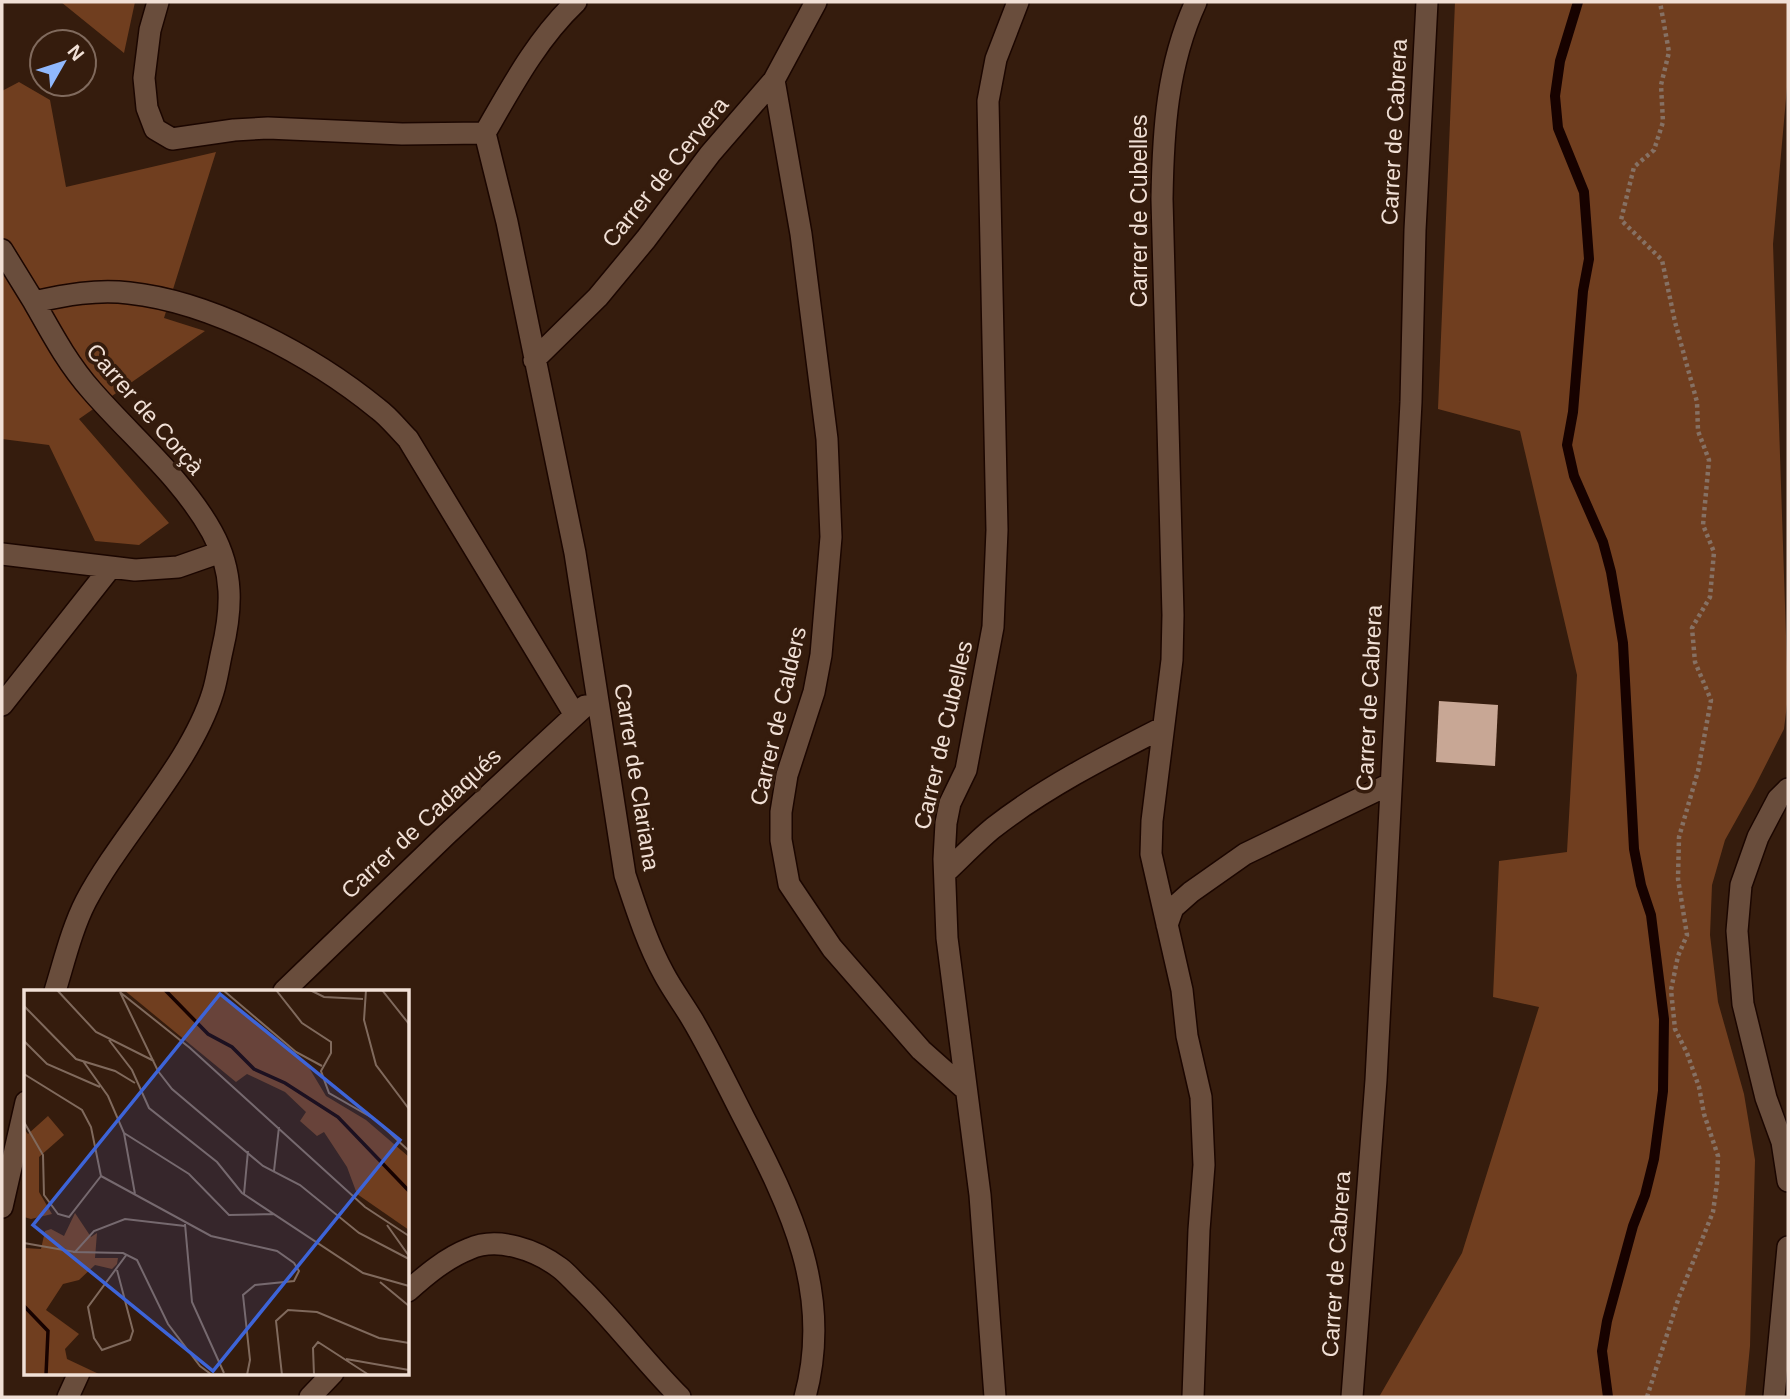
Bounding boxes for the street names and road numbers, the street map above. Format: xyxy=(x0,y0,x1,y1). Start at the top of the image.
street label: Carrer de Cabrera xyxy=(1376,38,1412,226)
street label: Carrer de Cervera xyxy=(597,92,734,252)
street label: Carrer de Cubelles xyxy=(1126,114,1152,308)
street label: Carrer de Corçà xyxy=(81,338,209,480)
street label: Carrer de Cabrera xyxy=(1351,604,1387,792)
street label: Carrer de Calders xyxy=(745,624,811,808)
street label: Carrer de Cubelles xyxy=(909,638,977,832)
street label: Carrer de Clariana xyxy=(609,682,665,873)
street label: Carrer de Cadaqués xyxy=(336,742,506,904)
street label: Carrer de Cabrera xyxy=(1317,1170,1355,1358)

